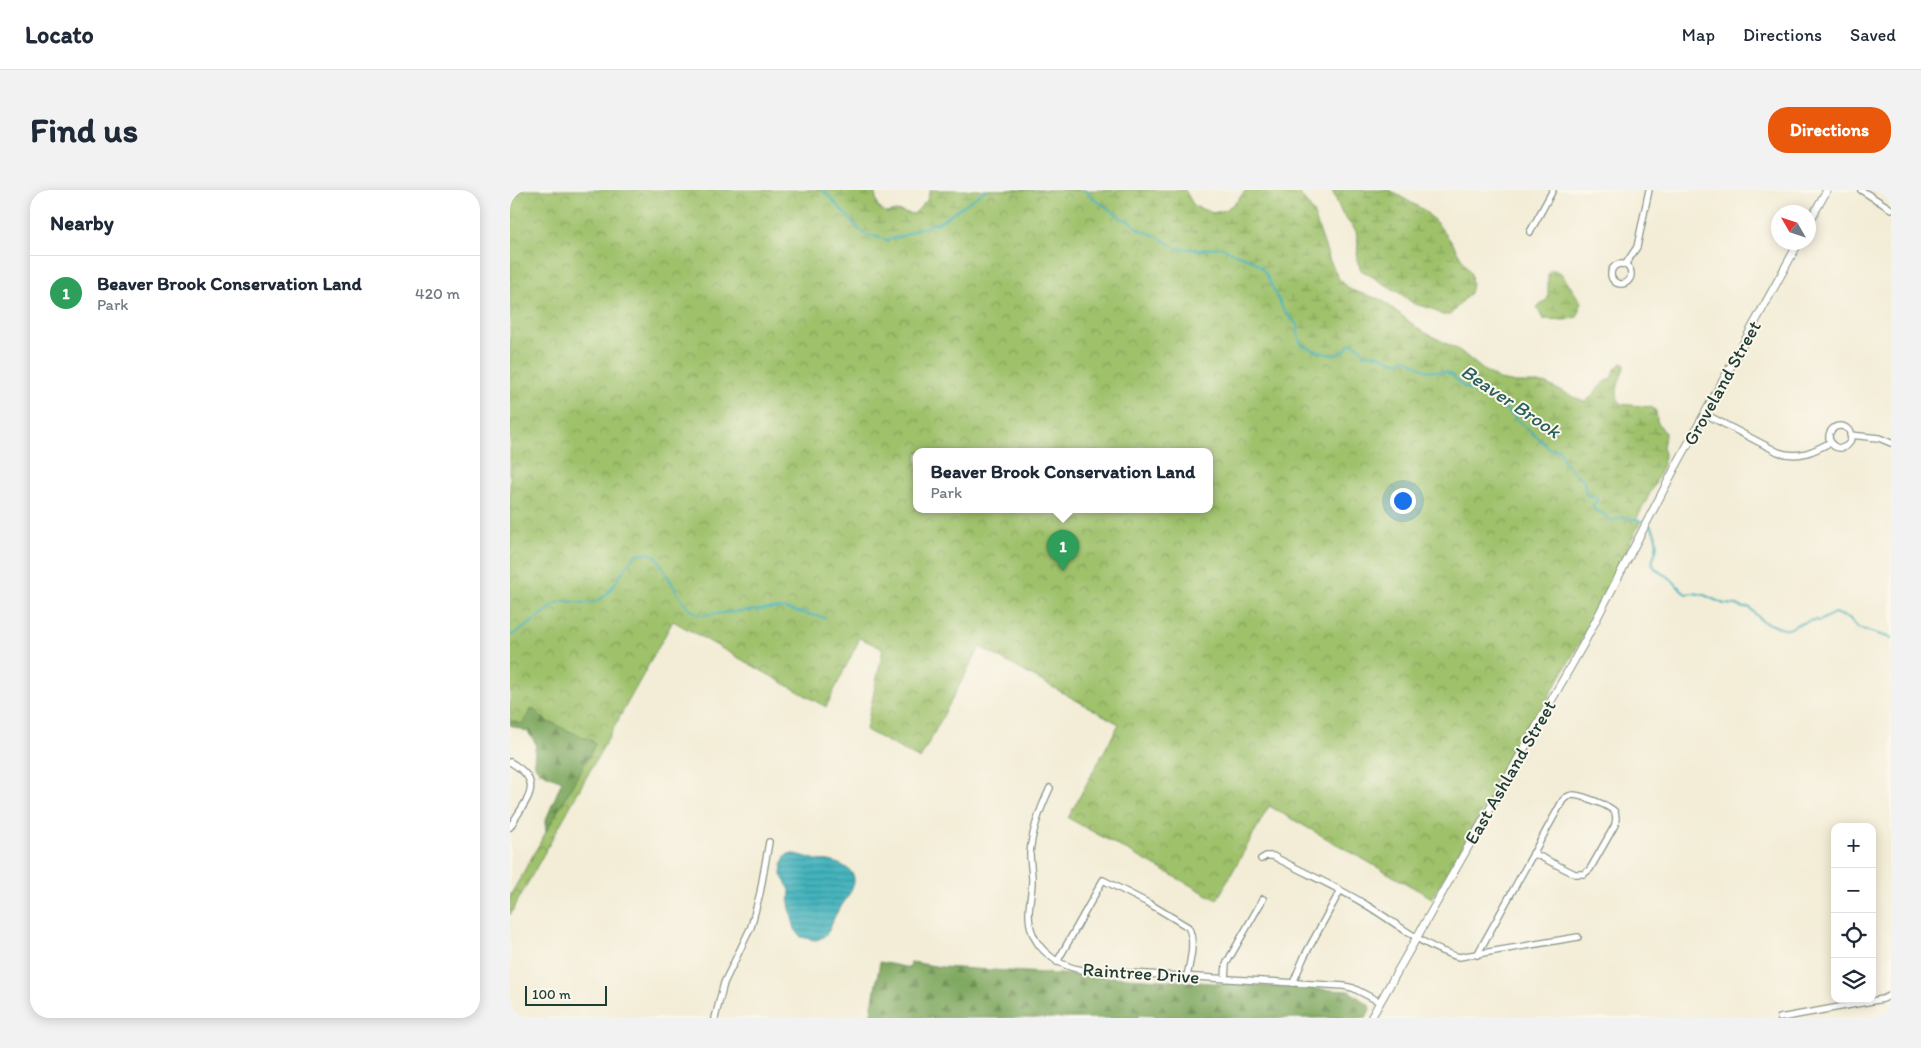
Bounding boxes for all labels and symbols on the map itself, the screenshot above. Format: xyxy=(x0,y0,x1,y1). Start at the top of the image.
north arrow xyxy=(1771,205,1816,250)
street label: Groveland Street xyxy=(1678,317,1766,449)
water label: Beaver Brook xyxy=(1457,359,1567,444)
your location xyxy=(1390,488,1416,514)
pin: 1 xyxy=(1047,530,1079,571)
street label: East Ashland Street xyxy=(1459,696,1561,848)
street label: Raintree Drive xyxy=(1082,957,1200,989)
scale bar xyxy=(525,983,608,1006)

